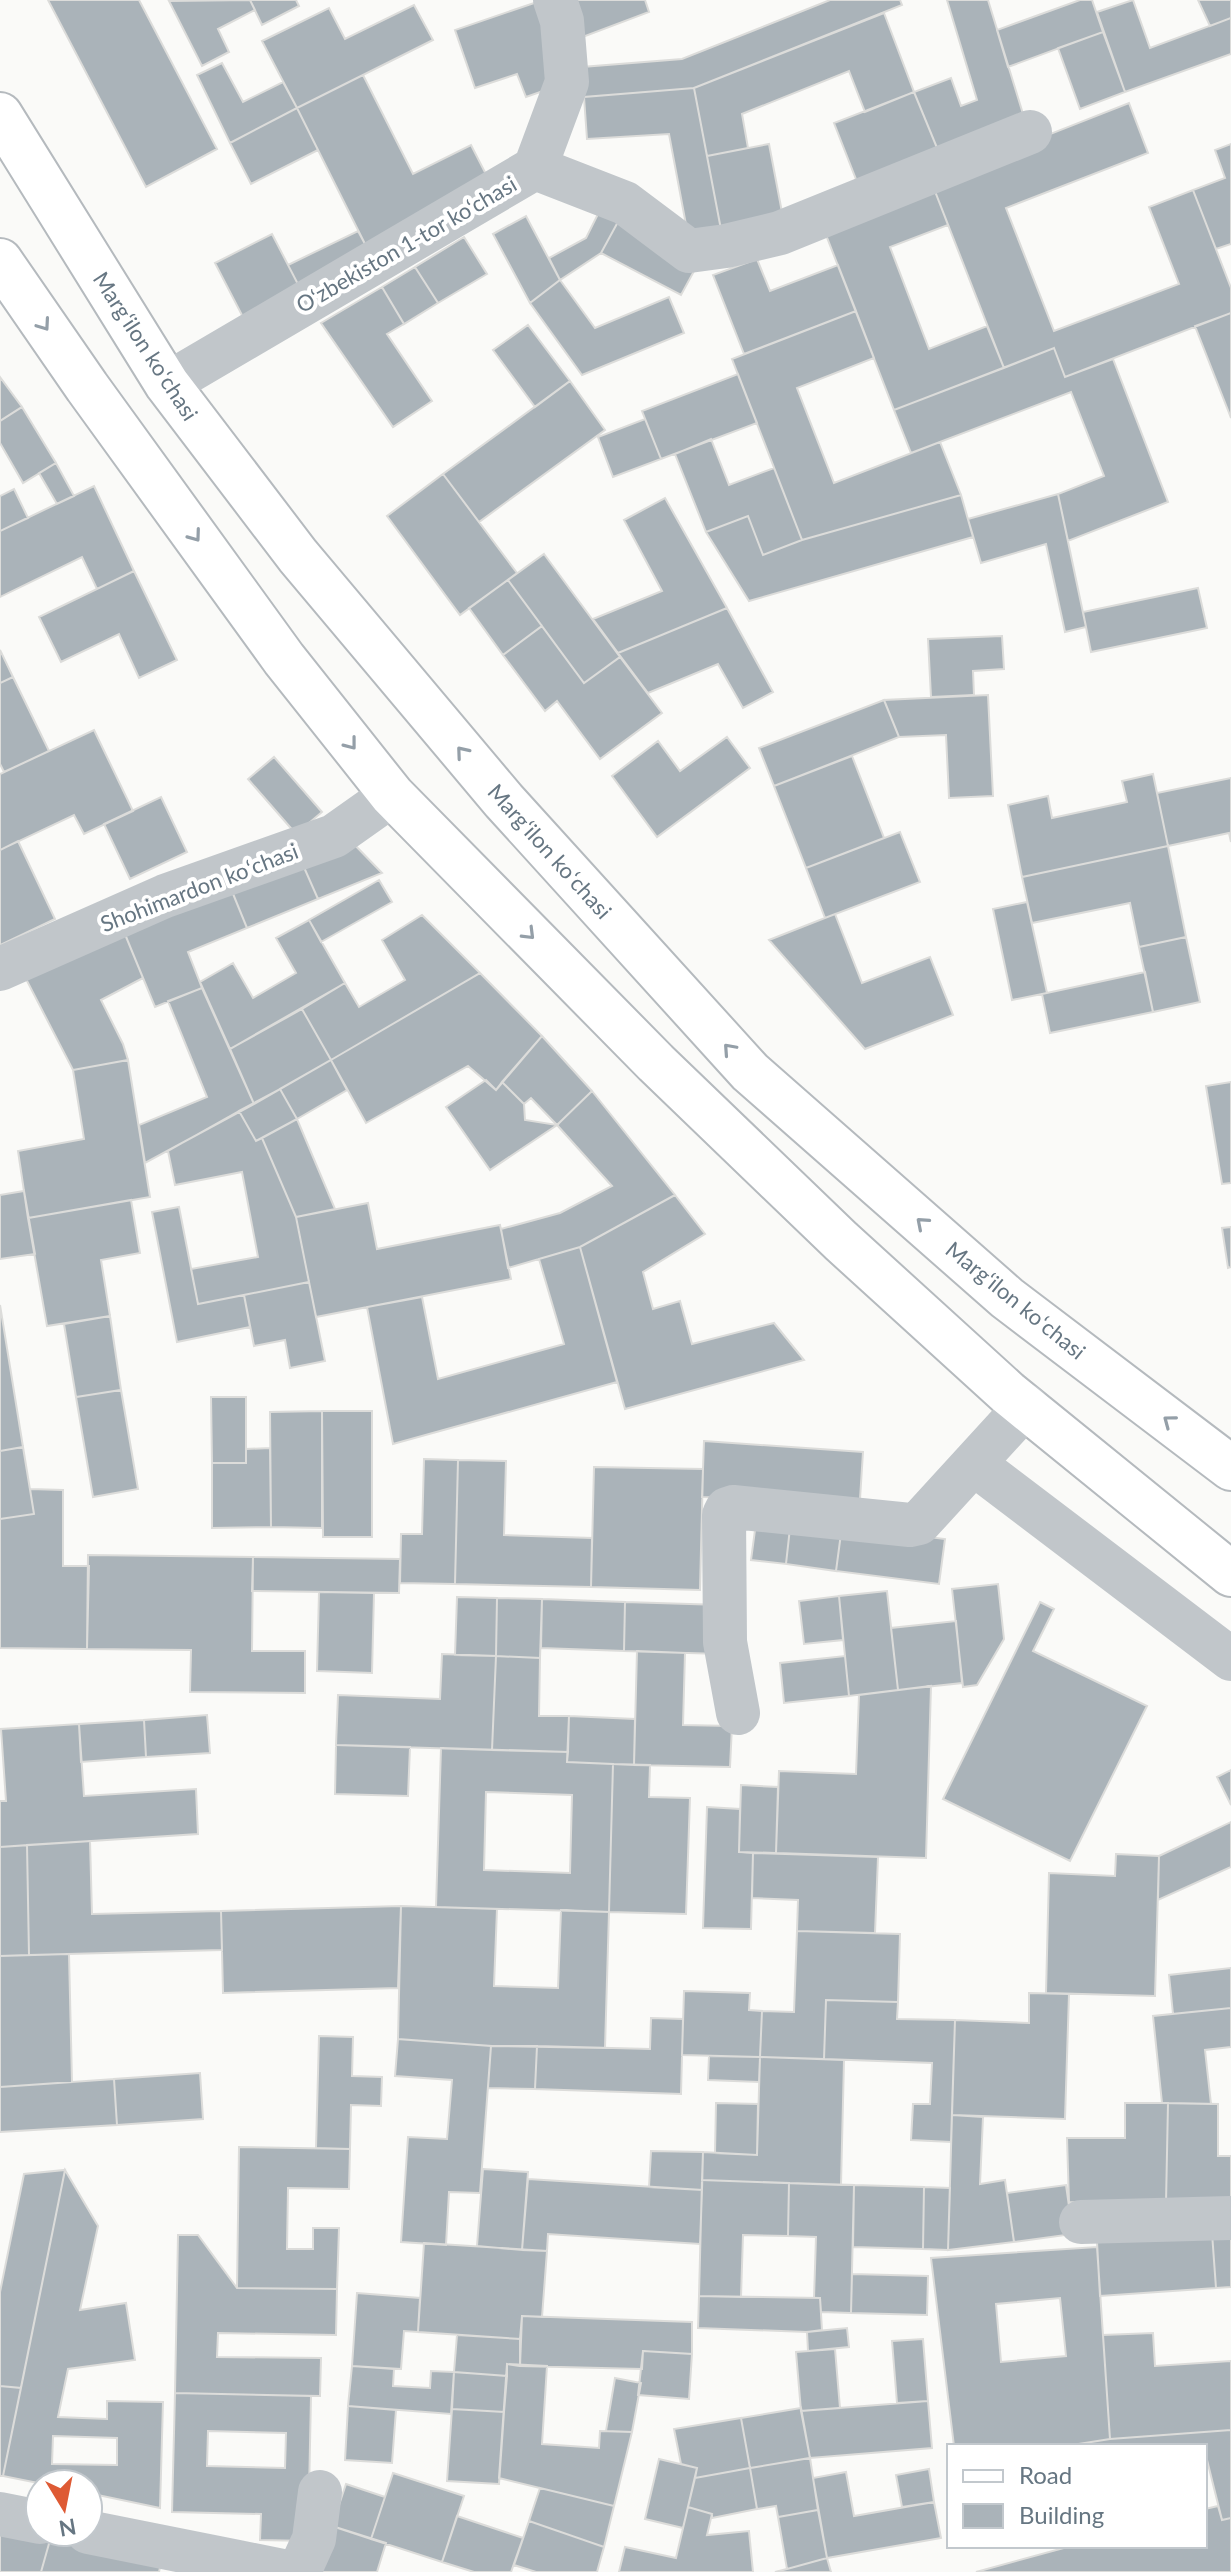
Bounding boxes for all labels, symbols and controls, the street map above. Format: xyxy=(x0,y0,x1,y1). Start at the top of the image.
street label: O‘zbekiston 1-tor ko‘chasi xyxy=(291,170,521,318)
street label: Margʻilon koʻchasi xyxy=(88,267,204,425)
one-way arrow xyxy=(34,316,49,330)
one-way arrow xyxy=(185,528,200,542)
one-way arrow xyxy=(342,735,356,750)
one-way arrow xyxy=(457,746,472,761)
street label: Margʻilon koʻchasi xyxy=(482,778,618,924)
street label: Shohimardon koʻchasi xyxy=(96,837,302,937)
one-way arrow xyxy=(519,925,534,939)
one-way arrow xyxy=(725,1044,739,1059)
one-way arrow xyxy=(917,1219,932,1233)
street label: Margʻilon koʻchasi xyxy=(941,1235,1091,1365)
one-way arrow xyxy=(1163,1416,1178,1430)
legend xyxy=(947,2444,1207,2548)
text: Road xyxy=(1019,2460,1072,2489)
north arrow xyxy=(24,2468,104,2548)
text: Building xyxy=(1019,2500,1104,2529)
text: N xyxy=(57,2513,78,2543)

